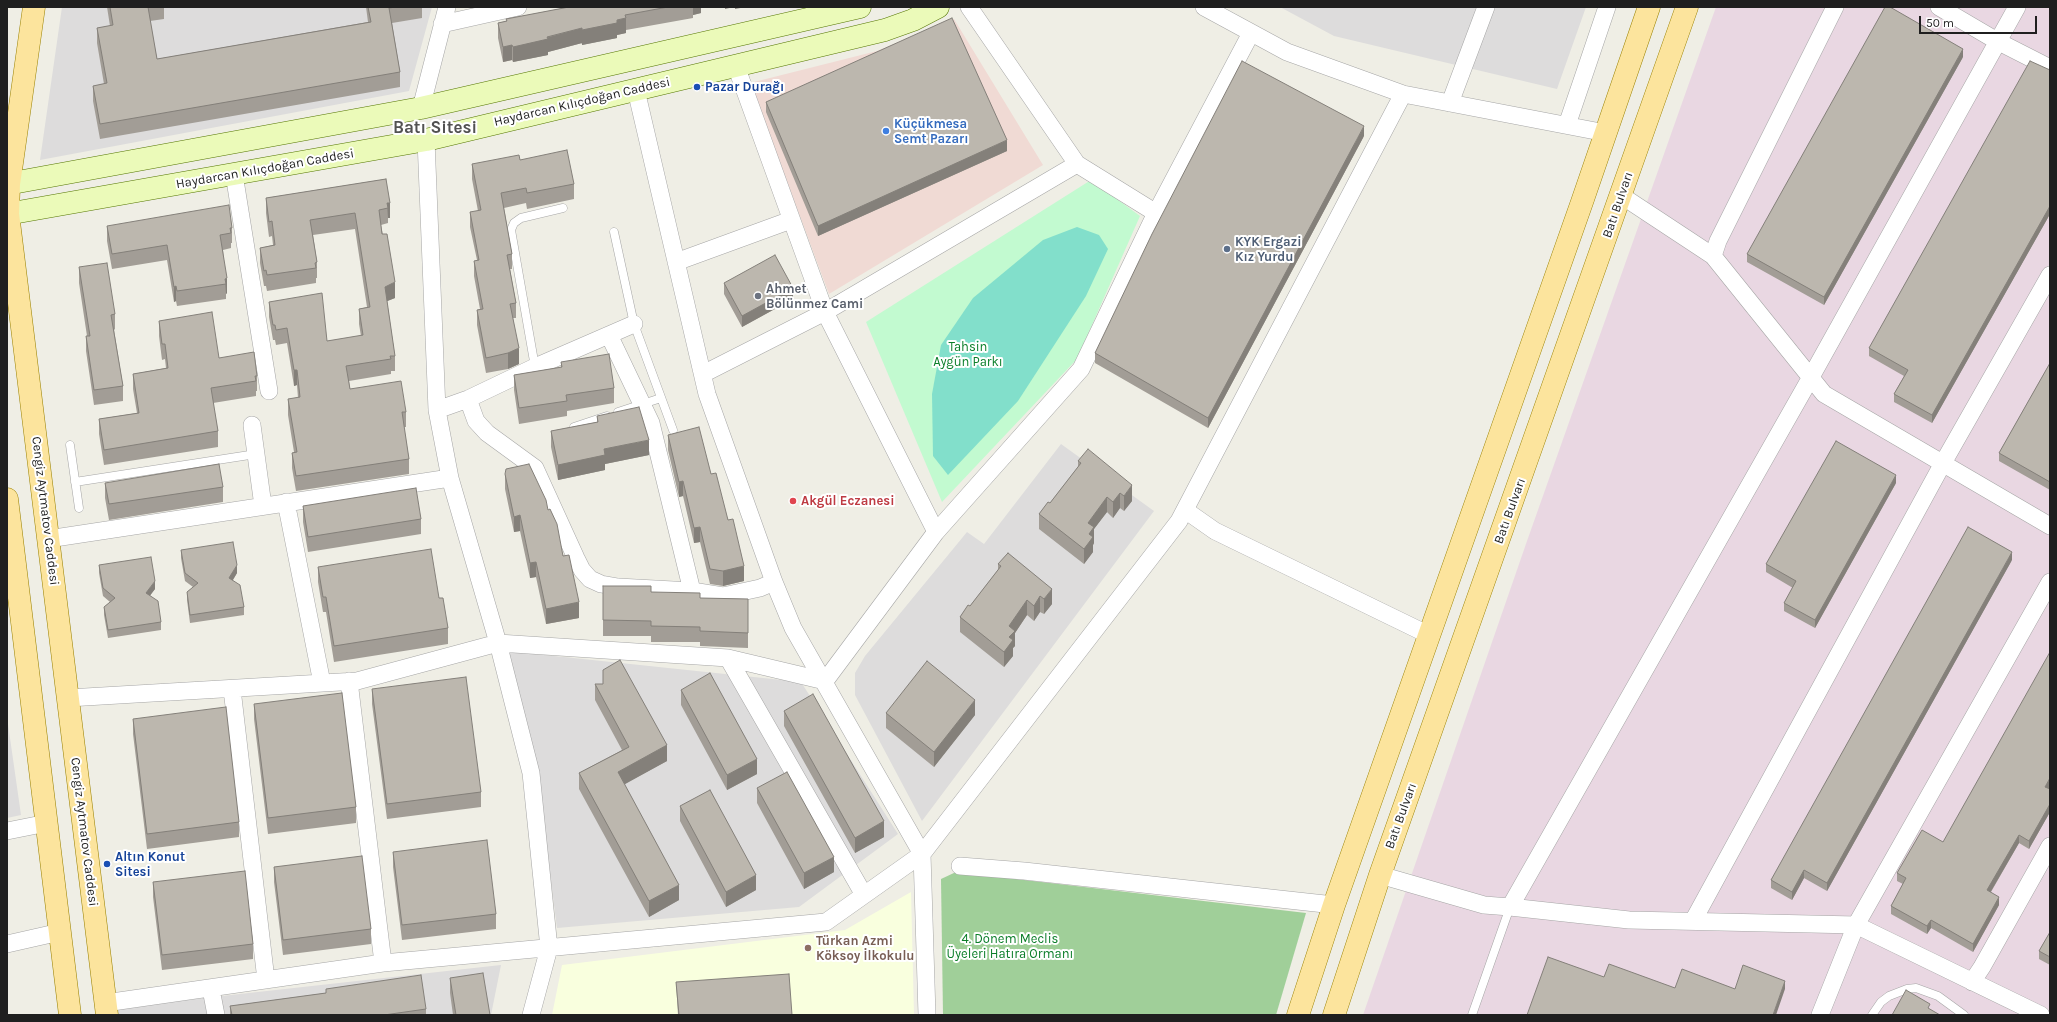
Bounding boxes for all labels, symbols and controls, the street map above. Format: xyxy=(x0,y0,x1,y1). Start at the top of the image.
scale bar xyxy=(1921,8,2039,34)
text: 50 m xyxy=(1926,16,1954,30)
street label: Haydarcan Kılıçdoğan Caddesi xyxy=(492,74,672,130)
place label: Pazar Durağı xyxy=(705,79,784,95)
marker: Pazar Durağı xyxy=(692,82,702,92)
place label: Küçükmesa Semt Pazarı xyxy=(894,116,968,147)
district label: Batı Sitesi xyxy=(393,118,477,138)
marker: Küçükmesa Semt Pazarı xyxy=(881,126,891,136)
street label: Haydarcan Kılıçdoğan Caddesi xyxy=(175,146,355,192)
street label: Batı Bulvarı xyxy=(1599,170,1637,240)
place label: KYK Ergazi Kız Yurdu xyxy=(1235,234,1301,265)
marker: KYK Ergazi Kız Yurdu xyxy=(1222,244,1232,254)
place label: Ahmet Bölünmez Cami xyxy=(766,281,863,312)
marker: Ahmet Bölünmez Cami xyxy=(753,291,763,301)
park label: Tahsin Aygün Parkı xyxy=(933,339,1003,370)
street label: Cengiz Aytmatov Caddesi xyxy=(28,436,62,586)
street label: Batı Bulvarı xyxy=(1491,476,1529,546)
place label: Akgül Eczanesi xyxy=(801,493,894,509)
marker: Akgül Eczanesi xyxy=(788,496,798,506)
street label: Cengiz Aytmatov Caddesi xyxy=(67,757,101,907)
street label: Batı Bulvarı xyxy=(1382,781,1420,851)
place label: Altın Konut Sitesi xyxy=(115,849,185,880)
marker: Altın Konut Sitesi xyxy=(102,859,112,869)
park label: 4. Dönem Meclis Üyeleri Hatıra Ormanı xyxy=(947,931,1073,962)
place label: Türkan Azmi Köksoy İlkokulu xyxy=(816,933,915,964)
marker: Türkan Azmi Köksoy İlkokulu xyxy=(803,943,813,953)

